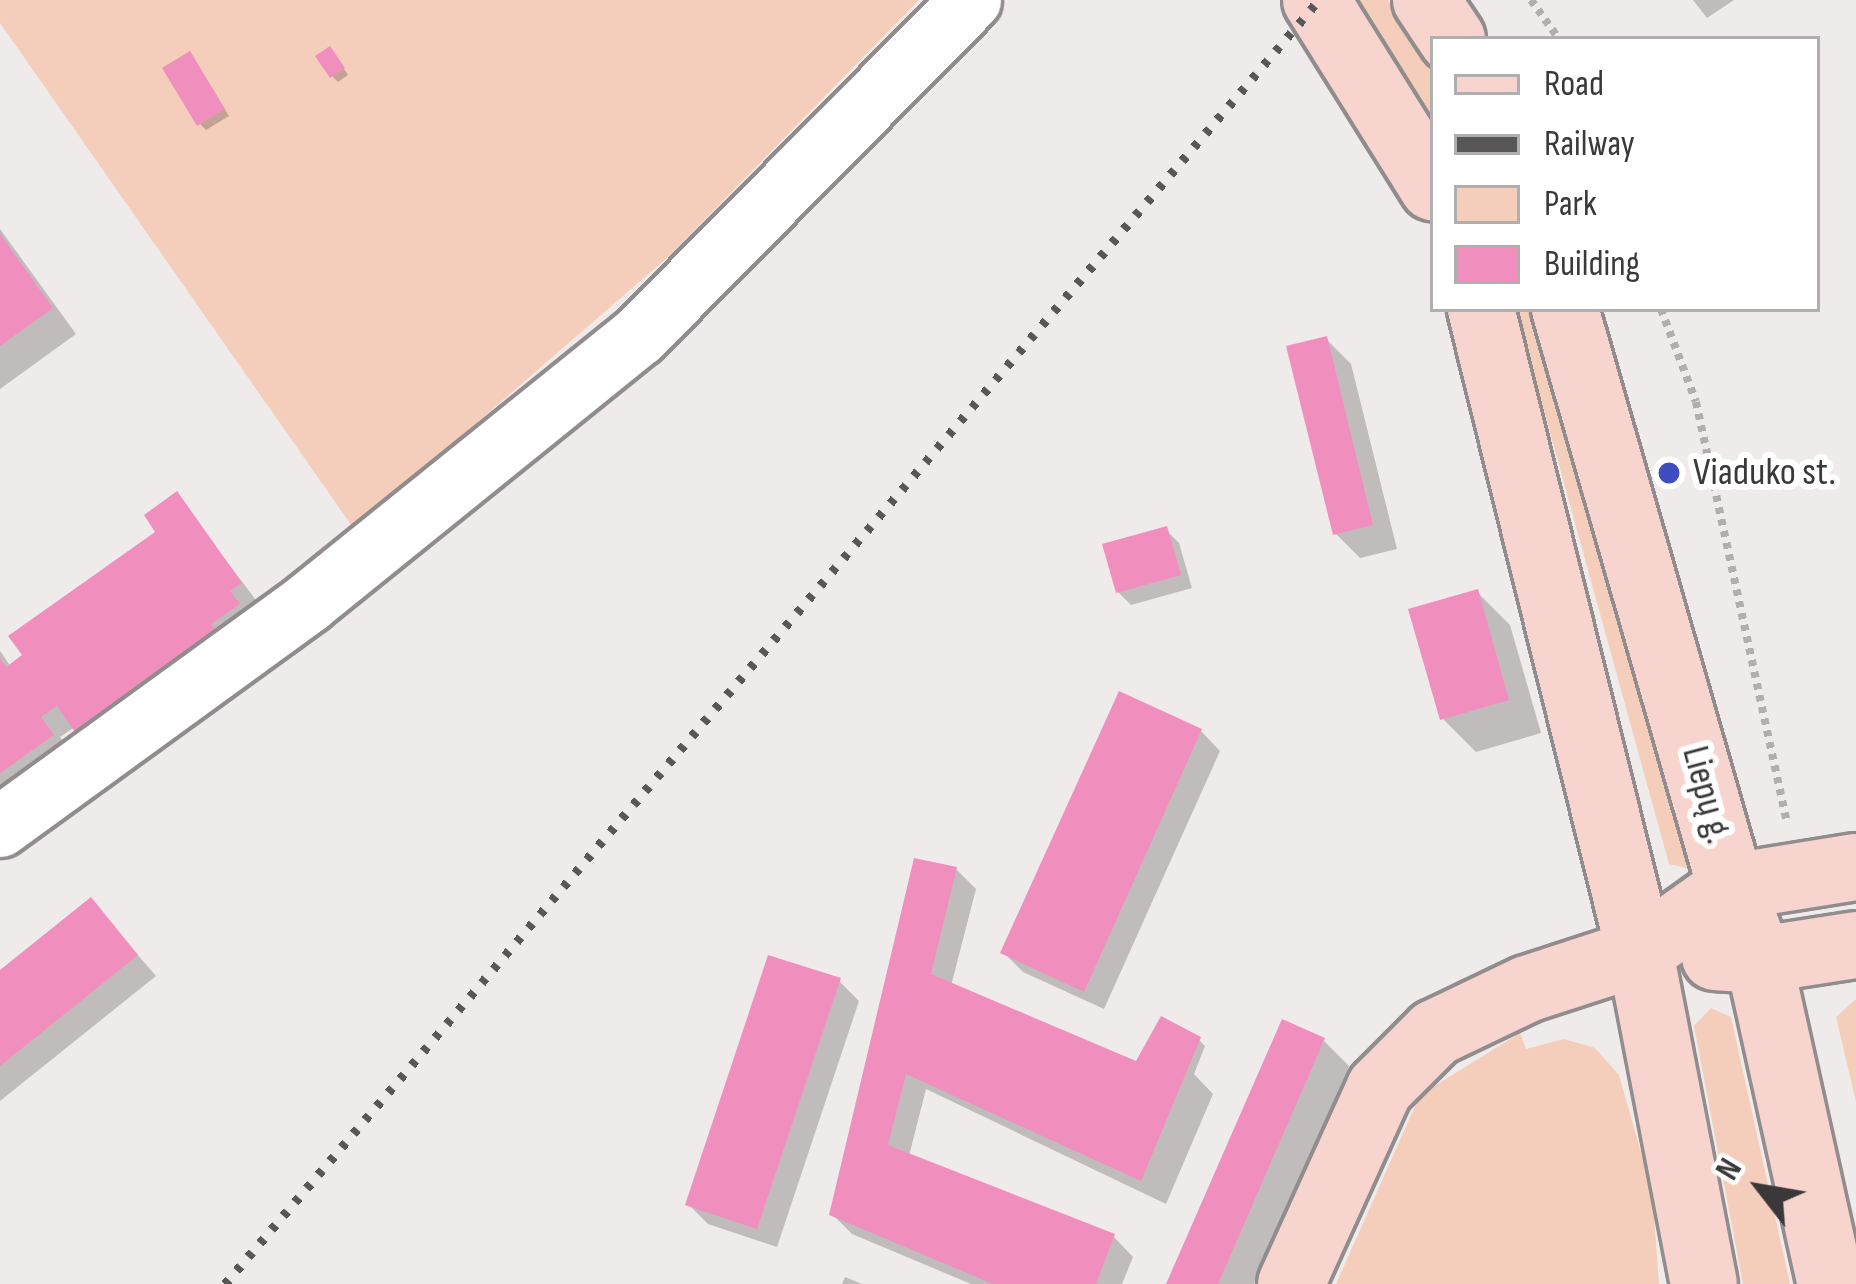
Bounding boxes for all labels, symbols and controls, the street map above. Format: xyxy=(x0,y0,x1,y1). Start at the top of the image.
legend xyxy=(1430,36,1820,312)
text: Road xyxy=(1544,63,1604,106)
text: Railway xyxy=(1544,123,1635,166)
text: Park xyxy=(1544,183,1597,226)
text: Building xyxy=(1544,243,1640,286)
place label: Viaduko st. xyxy=(1693,450,1836,496)
marker: Viaduko st. xyxy=(1656,460,1682,486)
street label: Liepų g. xyxy=(1671,741,1741,849)
north arrow xyxy=(1700,1128,1820,1248)
text: N xyxy=(1707,1152,1751,1187)

